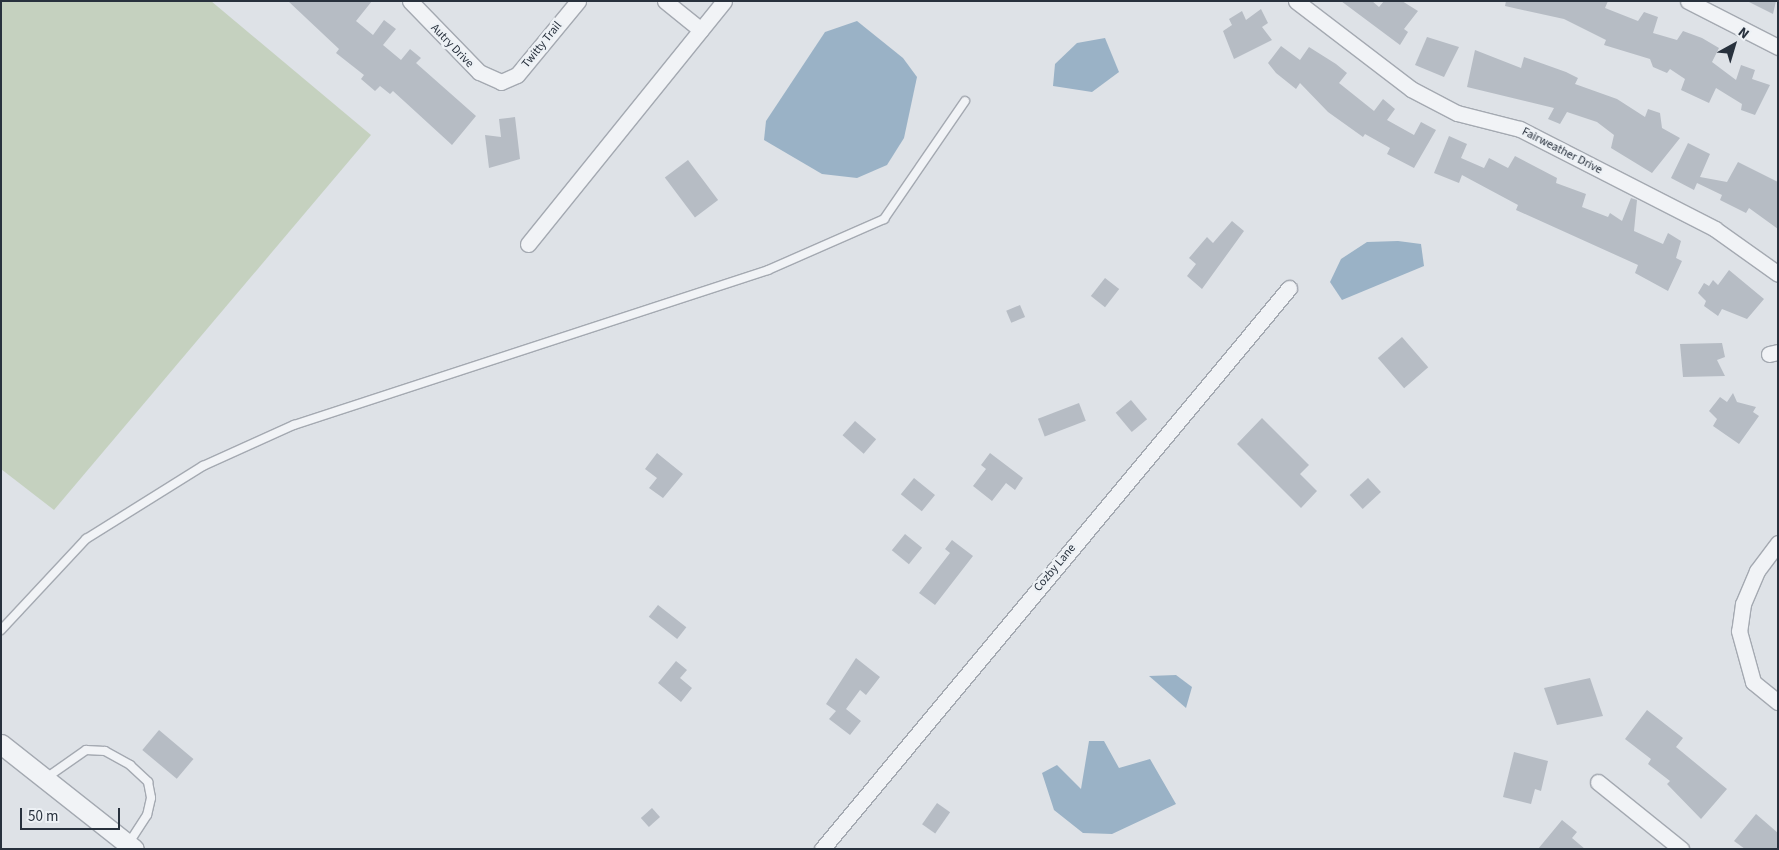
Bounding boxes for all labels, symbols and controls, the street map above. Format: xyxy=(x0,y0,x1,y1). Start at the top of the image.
street label: Twitty Trail xyxy=(519,19,565,71)
north arrow xyxy=(1709,20,1759,70)
street label: Autry Drive xyxy=(428,21,476,71)
text: N xyxy=(1734,23,1753,44)
street label: Fairweather Drive xyxy=(1519,125,1605,177)
street label: Cozby Lane xyxy=(1031,541,1079,595)
scale bar xyxy=(22,798,122,830)
text: 50 m xyxy=(28,806,58,827)

